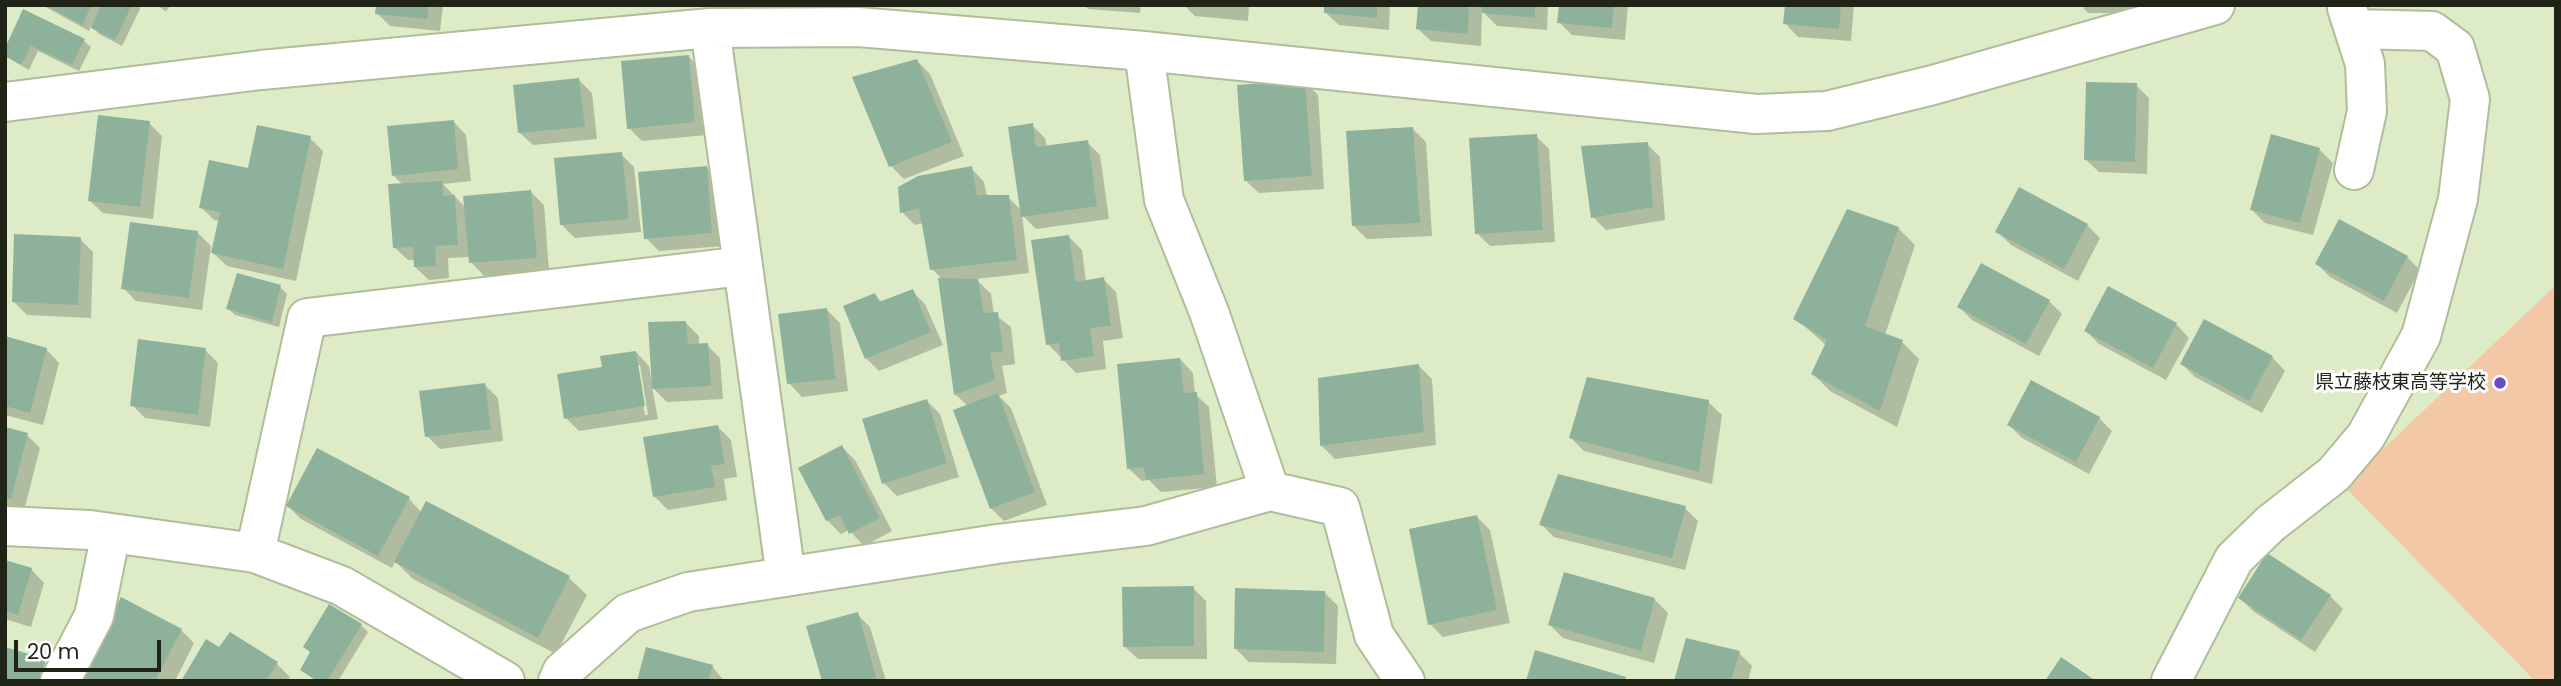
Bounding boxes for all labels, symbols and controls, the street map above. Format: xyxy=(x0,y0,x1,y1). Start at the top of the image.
place label: 県立藤枝東高等学校 xyxy=(2315,372,2486,394)
marker: 県立藤枝東高等学校 xyxy=(2492,375,2508,391)
scale bar xyxy=(18,626,164,670)
text: 20 m xyxy=(27,637,80,666)

